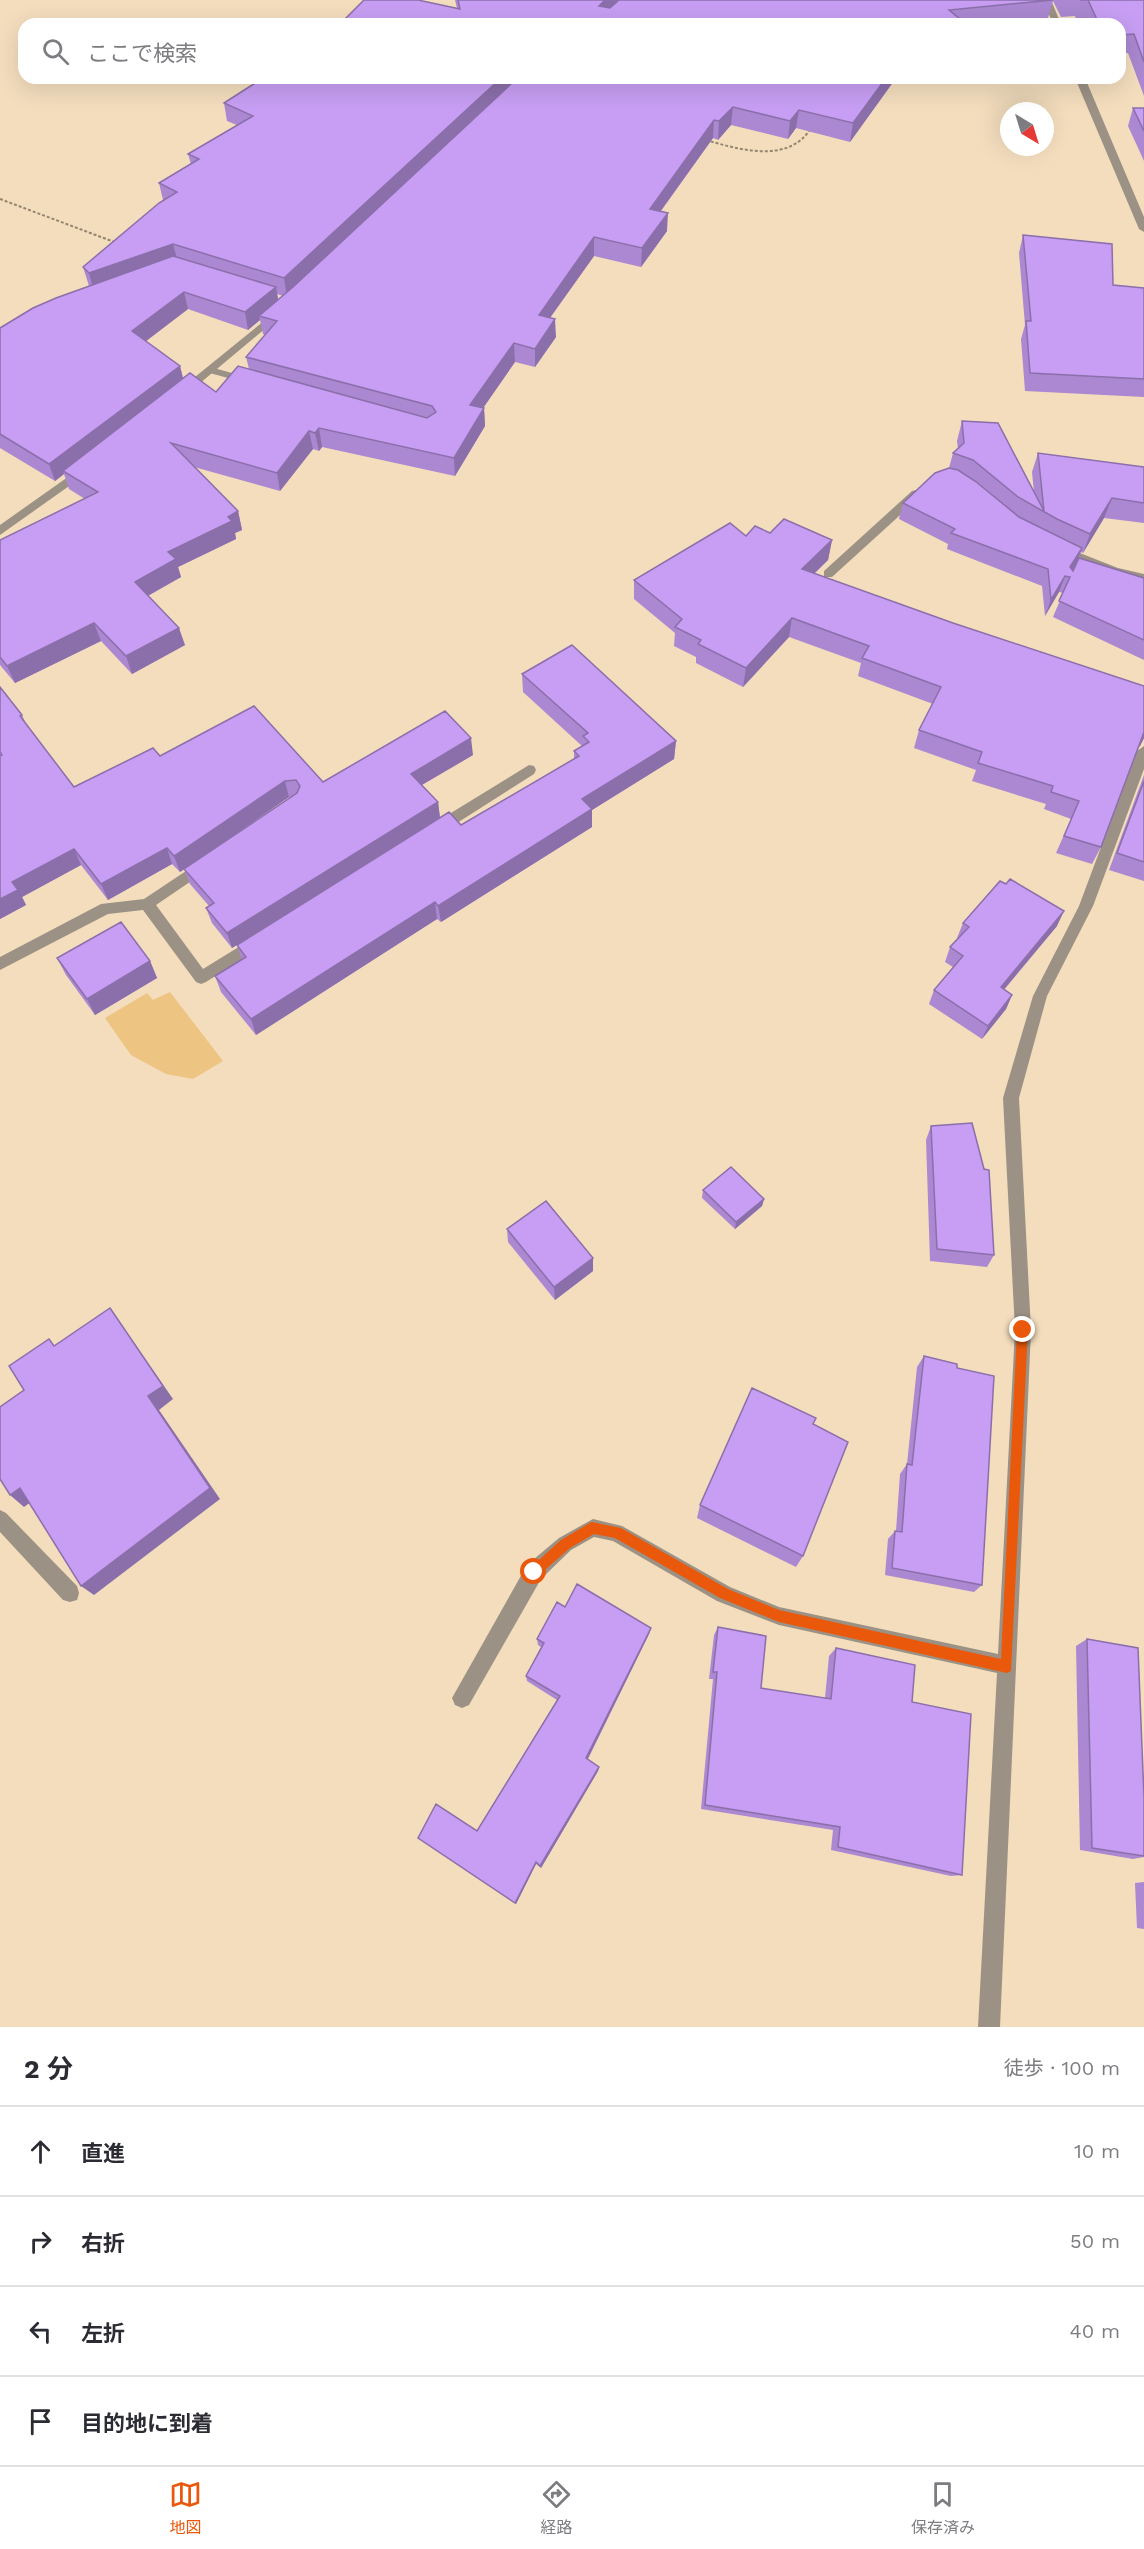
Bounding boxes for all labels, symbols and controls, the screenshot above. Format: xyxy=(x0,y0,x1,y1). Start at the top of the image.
search box xyxy=(18,18,1126,84)
icon: search xyxy=(39,35,72,68)
text: ここで検索 xyxy=(87,41,197,66)
north arrow xyxy=(1000,102,1054,156)
route end xyxy=(1009,1316,1035,1342)
route start xyxy=(520,1558,546,1584)
text: 2 分 xyxy=(24,2054,73,2084)
text: 徒歩 · 100 m xyxy=(1004,2056,1120,2080)
icon: ahead xyxy=(24,2135,57,2168)
text: 10 m xyxy=(1074,2139,1120,2163)
text: 直進 xyxy=(81,2141,125,2166)
icon: right xyxy=(24,2225,57,2258)
text: 50 m xyxy=(1070,2229,1120,2253)
text: 右折 xyxy=(81,2231,125,2256)
icon: left xyxy=(24,2315,57,2348)
text: 40 m xyxy=(1069,2319,1120,2343)
text: 左折 xyxy=(81,2321,125,2346)
icon: arrive xyxy=(24,2405,57,2438)
text: 目的地に到着 xyxy=(81,2411,213,2436)
tab: 地図 xyxy=(169,2478,202,2538)
tab: 経路 xyxy=(540,2478,573,2538)
tab: 保存済み xyxy=(911,2478,975,2538)

